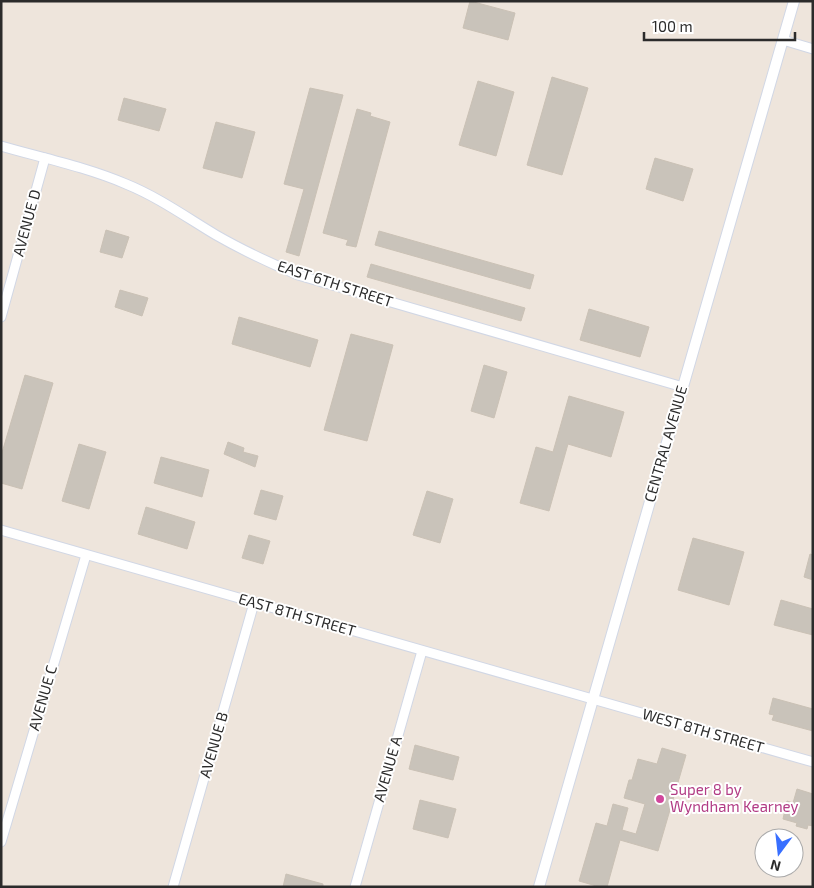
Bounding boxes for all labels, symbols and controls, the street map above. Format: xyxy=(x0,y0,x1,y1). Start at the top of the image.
scale bar xyxy=(644,10,795,42)
text: 100 m xyxy=(652,17,693,35)
street label: AVENUE D xyxy=(8,187,44,258)
street label: EAST 6TH STREET xyxy=(275,256,396,310)
street label: CENTRAL AVENUE xyxy=(640,383,690,504)
street label: EAST 8TH STREET xyxy=(237,589,358,639)
street label: AVENUE C xyxy=(24,663,60,733)
street label: WEST 8TH STREET xyxy=(640,704,767,756)
street label: AVENUE B xyxy=(195,710,231,780)
street label: AVENUE A xyxy=(369,733,405,804)
place label: Super 8 by Wyndham Kearney xyxy=(670,780,799,815)
marker: Super 8 by Wyndham Kearney xyxy=(654,793,666,805)
north arrow xyxy=(754,828,804,878)
text: N xyxy=(768,857,783,876)

